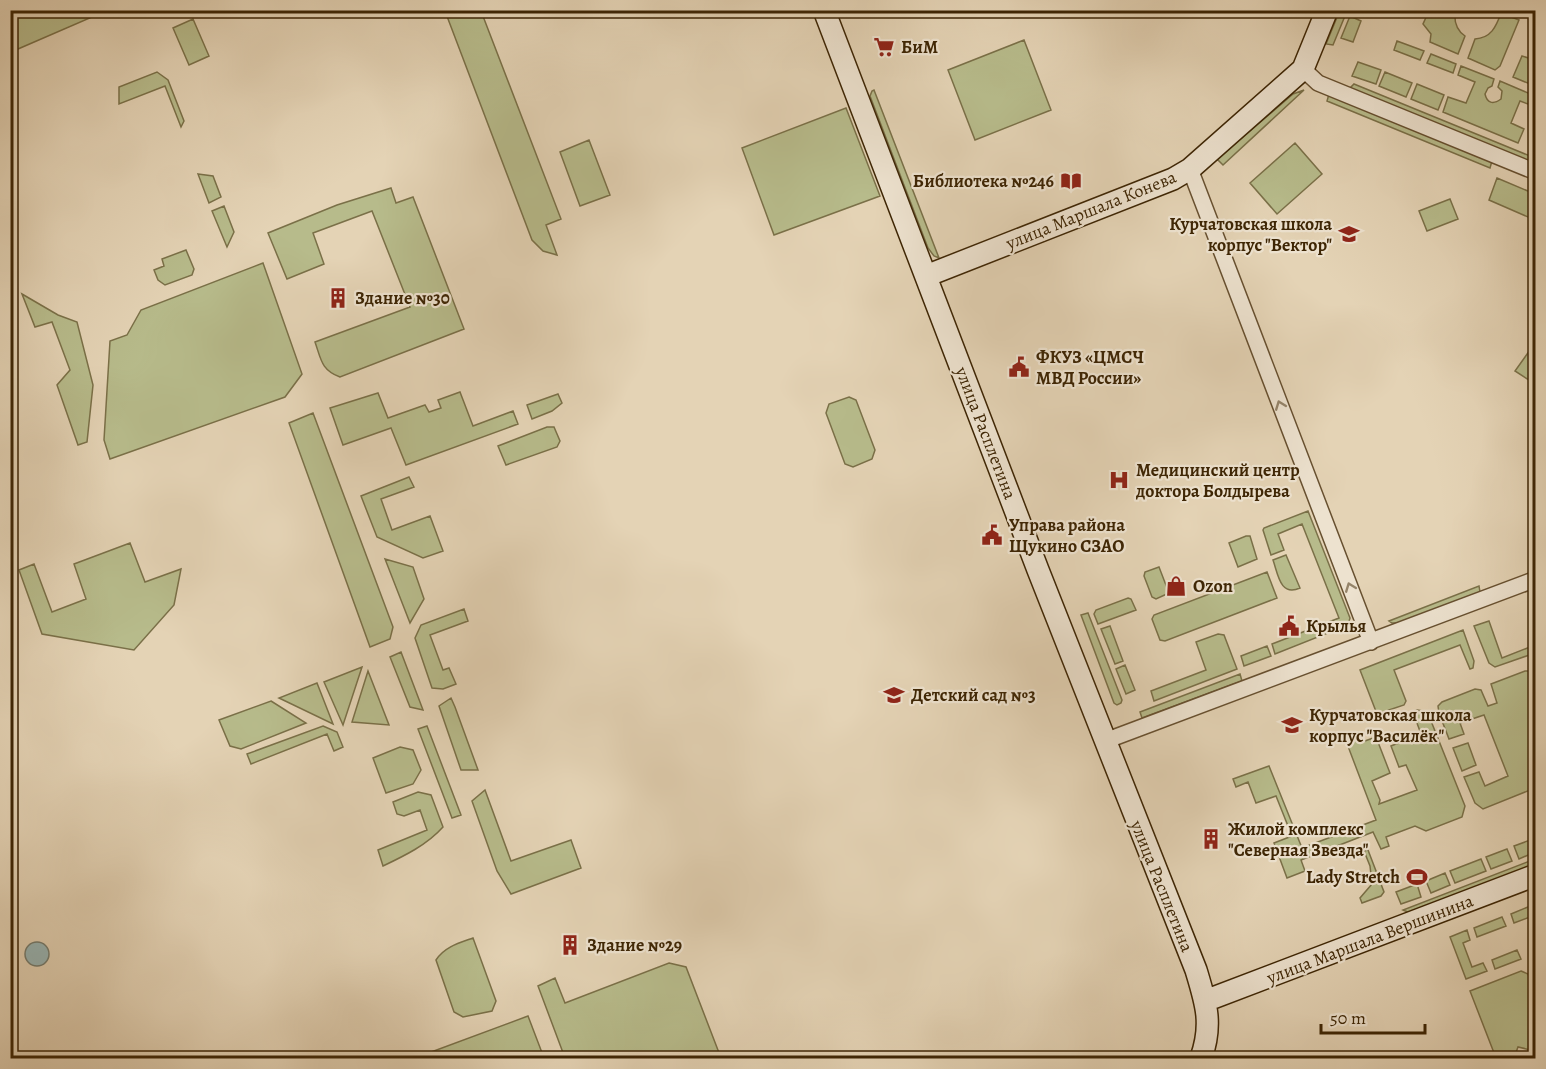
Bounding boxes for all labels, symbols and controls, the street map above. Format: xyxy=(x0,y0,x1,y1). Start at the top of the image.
supermarket icon: БиМ xyxy=(872,35,896,59)
place label: БиМ xyxy=(901,35,938,59)
street label: улица Маршала Конева xyxy=(1001,165,1180,256)
place label: Библиотека №246 xyxy=(913,169,1054,193)
library icon: Библиотека №246 xyxy=(1059,169,1083,193)
place label: Курчатовская школа корпус "Вектор" xyxy=(1169,212,1332,257)
school or university icon: Курчатовская школа корпус "Вектор" xyxy=(1337,222,1361,246)
building icon: Здание №30 xyxy=(326,286,350,310)
place label: Здание №30 xyxy=(355,286,450,310)
place label: ФКУЗ «ЦМСЧ МВД России» xyxy=(1036,345,1144,390)
public building icon: ФКУЗ «ЦМСЧ МВД России» xyxy=(1007,355,1031,379)
street label: улица Расплетина xyxy=(949,362,1023,503)
one-way arrow xyxy=(1275,400,1287,411)
place label: Медицинский центр доктора Болдырева xyxy=(1135,458,1300,503)
hospital icon: Медицинский центр доктора Болдырева xyxy=(1107,468,1131,492)
place label: Управа района Щукино СЗАО xyxy=(1009,513,1125,558)
public building icon: Управа района Щукино СЗАО xyxy=(980,523,1004,547)
shop icon: Ozon xyxy=(1164,574,1188,598)
place label: Ozon xyxy=(1193,574,1233,598)
one-way arrow xyxy=(1345,582,1357,593)
public building icon: Крылья xyxy=(1277,614,1301,638)
place label: Крылья xyxy=(1306,614,1366,638)
school or university icon: Детский сад №3 xyxy=(882,683,906,707)
place label: Детский сад №3 xyxy=(911,683,1036,707)
place label: Курчатовская школа корпус "Василёк" xyxy=(1309,703,1472,748)
school or university icon: Курчатовская школа корпус "Василёк" xyxy=(1280,713,1304,737)
street label: улица Расплетина xyxy=(1124,816,1200,956)
place label: Жилой комплекс "Северная Звезда" xyxy=(1228,817,1369,862)
building icon: Жилой комплекс "Северная Звезда" xyxy=(1199,827,1223,851)
place label: Lady Stretch xyxy=(1306,865,1400,889)
sports icon: Lady Stretch xyxy=(1405,865,1429,889)
street label: улица Маршала Вершинина xyxy=(1262,888,1477,990)
building icon: Здание №29 xyxy=(558,933,582,957)
place label: Здание №29 xyxy=(587,933,682,957)
scale bar xyxy=(1321,997,1424,1035)
text: 50 m xyxy=(1330,1006,1366,1030)

